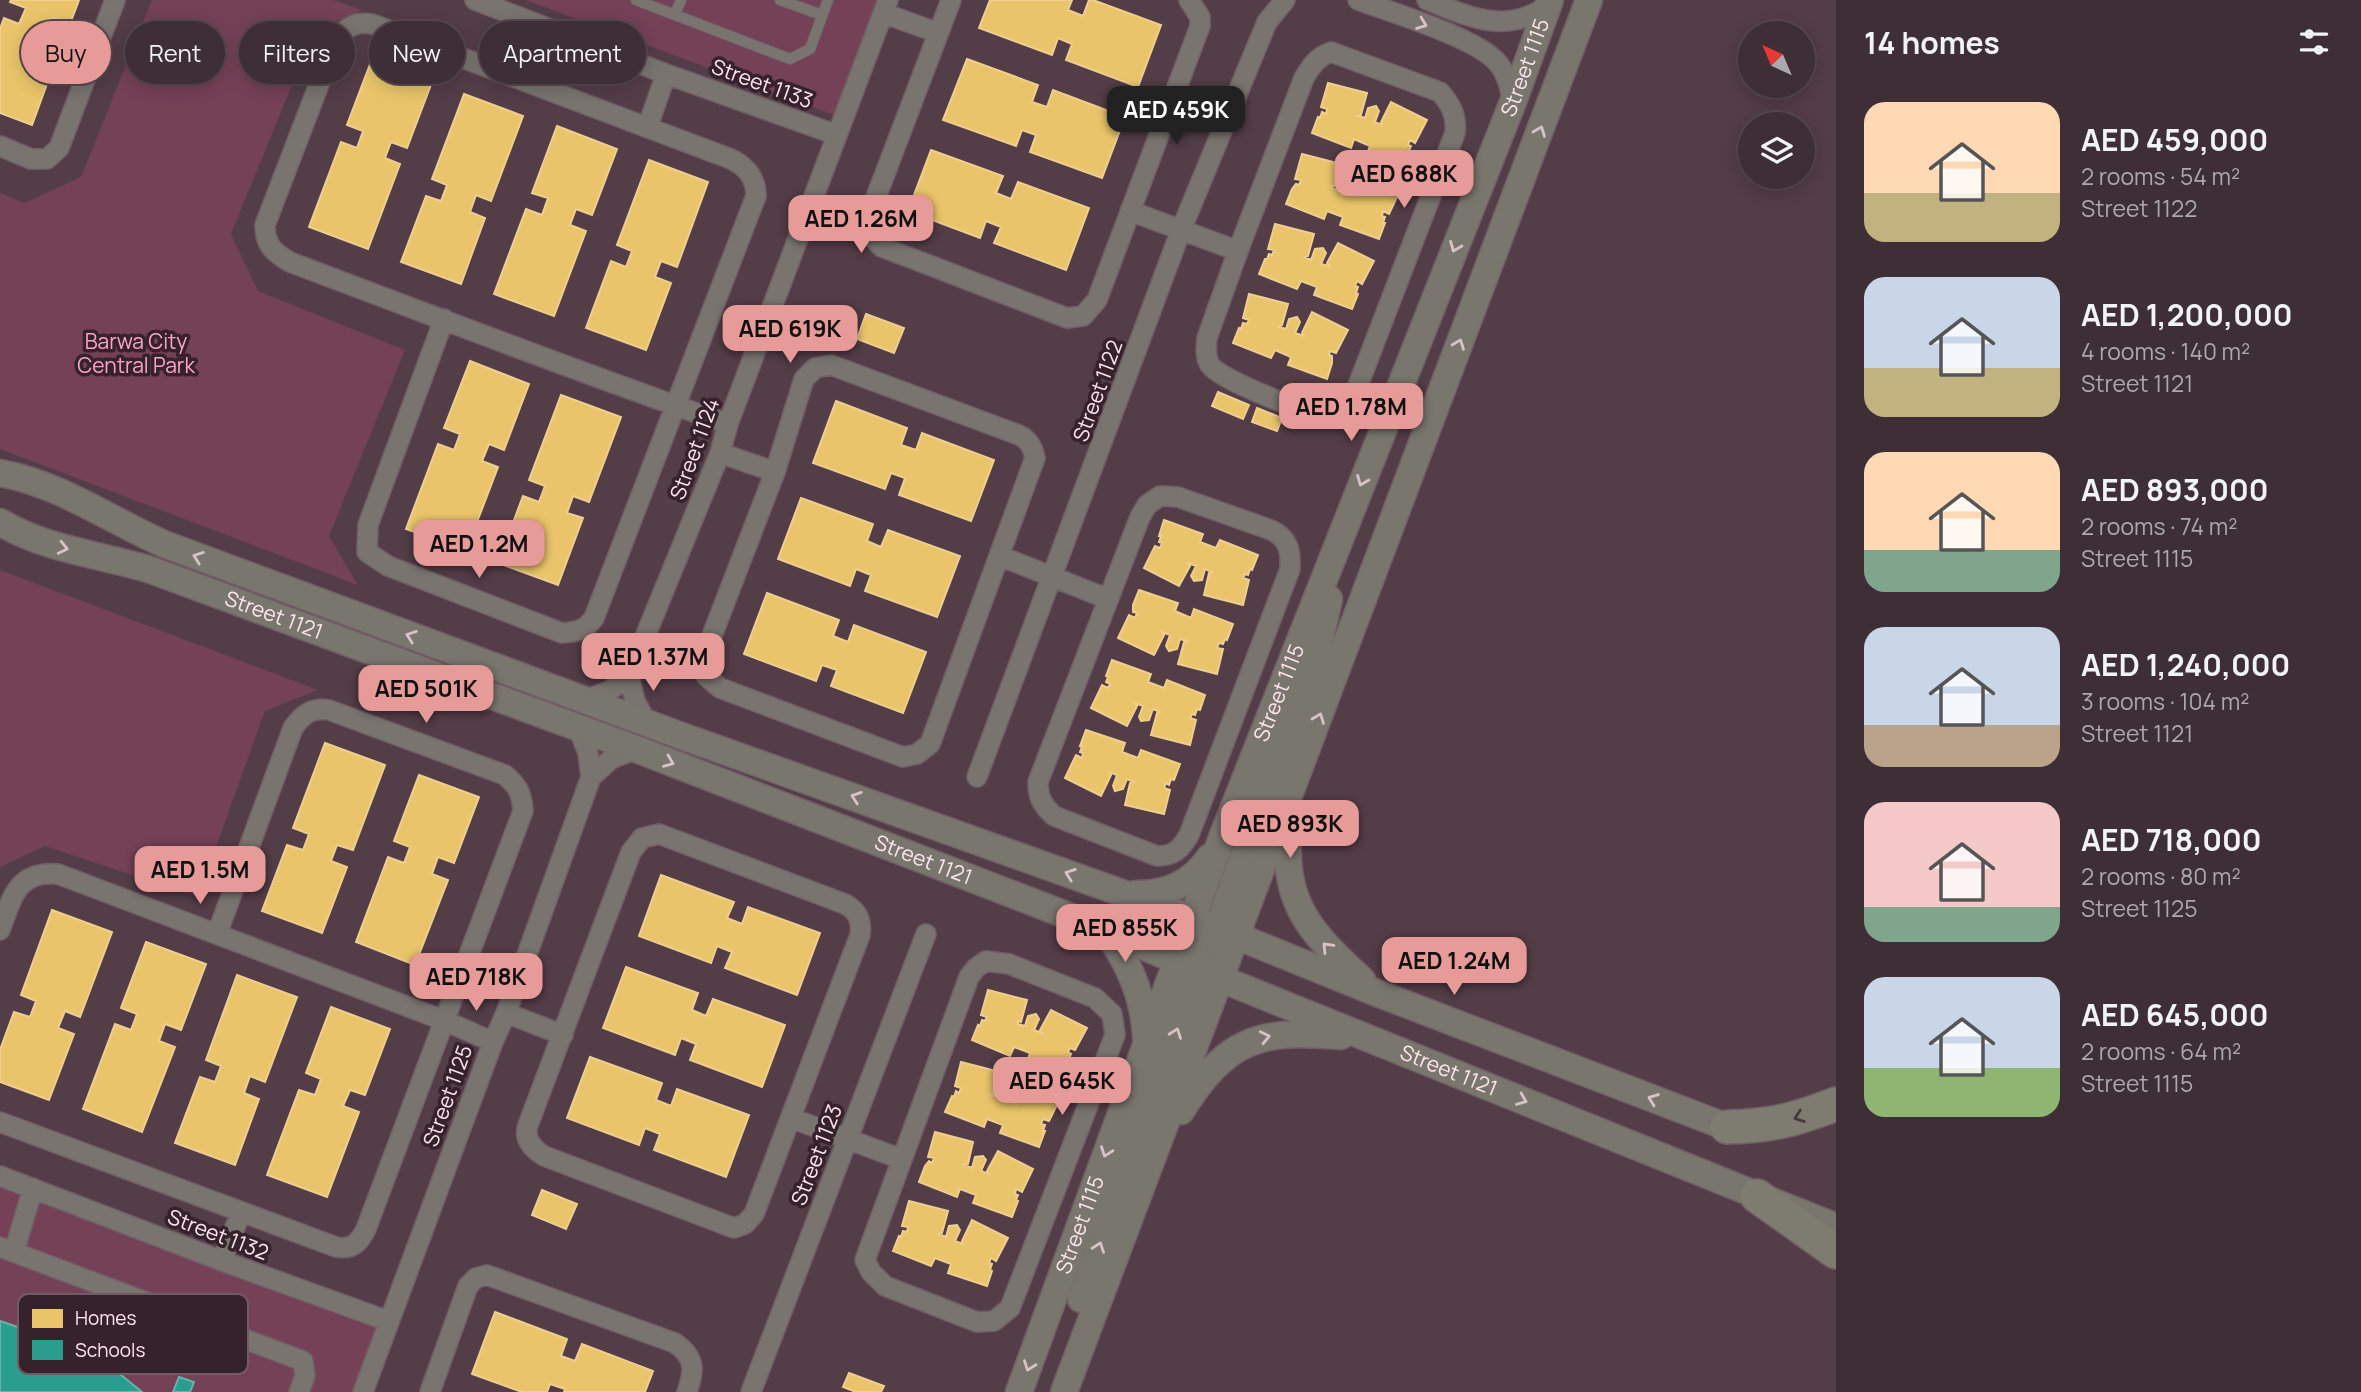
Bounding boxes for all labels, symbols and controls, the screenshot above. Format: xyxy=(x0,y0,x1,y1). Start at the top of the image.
street label: Street 1115 xyxy=(1494,14,1555,121)
one-way arrow xyxy=(1415,16,1428,30)
chip: Buy xyxy=(21,21,111,84)
chip: Rent xyxy=(125,21,225,84)
chip: Filters xyxy=(239,21,355,84)
chip: New xyxy=(369,21,465,84)
chip: Apartment xyxy=(479,21,646,84)
north arrow xyxy=(1738,21,1815,98)
map controls xyxy=(1738,21,1815,189)
text: 14 homes xyxy=(1864,22,2000,63)
icon: filters xyxy=(2295,23,2333,61)
street label: Street 1133 xyxy=(708,52,817,114)
pin: AED 459K xyxy=(1104,86,1248,146)
text: AED 459K xyxy=(1123,93,1229,125)
button: layers xyxy=(1738,112,1815,189)
text: AED 459,000 xyxy=(2081,119,2268,160)
one-way arrow xyxy=(1531,126,1545,138)
icon: home xyxy=(1920,130,2004,214)
pin: AED 688K xyxy=(1332,150,1476,210)
text: AED 688K xyxy=(1351,157,1457,189)
text: 2 rooms · 54 m² xyxy=(2081,160,2240,192)
text: Street 1122 xyxy=(2081,192,2197,224)
pin: AED 1.26M xyxy=(781,196,941,255)
text: AED 1.26M xyxy=(804,202,918,234)
one-way arrow xyxy=(1449,239,1463,252)
text: AED 1,200,000 xyxy=(2081,294,2292,335)
icon: home xyxy=(1920,305,2004,389)
pin: AED 619K xyxy=(718,306,862,365)
text: AED 619K xyxy=(739,312,841,344)
park label: Barwa City Central Park xyxy=(77,327,195,379)
text: 4 rooms · 140 m² xyxy=(2081,335,2250,367)
street label: Street 1122 xyxy=(1066,336,1128,445)
one-way arrow xyxy=(1451,339,1465,351)
text: Street 1121 xyxy=(2081,367,2193,399)
pin: AED 1.78M xyxy=(1271,384,1431,443)
text: AED 1.78M xyxy=(1295,390,1407,422)
street label: Street 1124 xyxy=(663,394,725,503)
text: AED 893,000 xyxy=(2081,469,2268,510)
one-way arrow xyxy=(1356,474,1370,486)
icon: home xyxy=(1920,480,2004,564)
text: 2 rooms · 74 m² xyxy=(2081,510,2237,542)
pin: AED 1.2M xyxy=(407,520,551,580)
text: AED 1.2M xyxy=(429,527,529,559)
one-way arrow xyxy=(57,539,69,554)
text: Street 1115 xyxy=(2081,542,2193,574)
one-way arrow xyxy=(193,551,205,565)
street label: Street 1121 xyxy=(221,584,327,645)
one-way arrow xyxy=(406,630,418,644)
pin: AED 1.37M xyxy=(573,634,733,693)
text: AED 1.37M xyxy=(597,640,709,672)
street label: Street 1115 xyxy=(1246,640,1310,745)
text: AED 1,240,000 xyxy=(2081,644,2290,685)
icon: home xyxy=(1920,655,2004,739)
pin: AED 501K xyxy=(354,666,498,725)
text: AED 501K xyxy=(374,672,478,704)
text: 3 rooms · 104 m² xyxy=(2081,685,2249,717)
one-way arrow xyxy=(1311,712,1325,724)
text: Street 1121 xyxy=(2081,717,2193,749)
one-way arrow xyxy=(663,754,675,768)
one-way arrow xyxy=(850,791,862,805)
pin: AED 893K xyxy=(1218,800,1362,860)
text: AED 893K xyxy=(1237,807,1343,839)
text: AED 718,000 xyxy=(2081,819,2262,860)
street label: Street 1121 xyxy=(871,827,977,890)
icon: home xyxy=(1920,830,2004,914)
pin: AED 1.5M xyxy=(128,846,272,906)
text: AED 1.5M xyxy=(151,853,249,885)
text: 2 rooms · 80 m² xyxy=(2081,860,2241,892)
one-way arrow xyxy=(1064,868,1076,882)
text: Street 1125 xyxy=(2081,892,2197,924)
pin: AED 855K xyxy=(1053,904,1197,964)
text: AED 855K xyxy=(1072,911,1178,943)
pin: AED 1.24M xyxy=(1374,937,1534,997)
one-way arrow xyxy=(1322,942,1335,955)
text: AED 1.24M xyxy=(1398,944,1510,976)
pin: AED 718K xyxy=(404,954,548,1013)
text: AED 718K xyxy=(426,960,526,992)
text: AED 645,000 xyxy=(2081,994,2269,1035)
icon: home xyxy=(1920,1005,2004,1089)
one-way arrow xyxy=(1168,1027,1182,1039)
one-way arrow xyxy=(1259,1031,1271,1046)
text: 2 rooms · 64 m² xyxy=(2081,1035,2241,1067)
street label: Street 1121 xyxy=(1396,1038,1502,1102)
street label: Street 1125 xyxy=(416,1041,478,1150)
pin: AED 645K xyxy=(990,1058,1134,1117)
text: AED 645K xyxy=(1009,1064,1115,1096)
text: Street 1115 xyxy=(2081,1067,2193,1099)
one-way arrow xyxy=(1515,1092,1527,1106)
one-way arrow xyxy=(1648,1094,1660,1108)
street label: Street 1123 xyxy=(784,1100,848,1209)
one-way arrow xyxy=(1794,1109,1806,1123)
one-way arrow xyxy=(1100,1146,1114,1158)
street label: Street 1115 xyxy=(1048,1171,1110,1278)
street label: Street 1132 xyxy=(164,1202,273,1266)
one-way arrow xyxy=(1091,1241,1105,1253)
legend xyxy=(18,1294,248,1374)
text: Homes xyxy=(75,1305,136,1331)
text: Schools xyxy=(75,1337,145,1363)
one-way arrow xyxy=(1023,1360,1037,1372)

